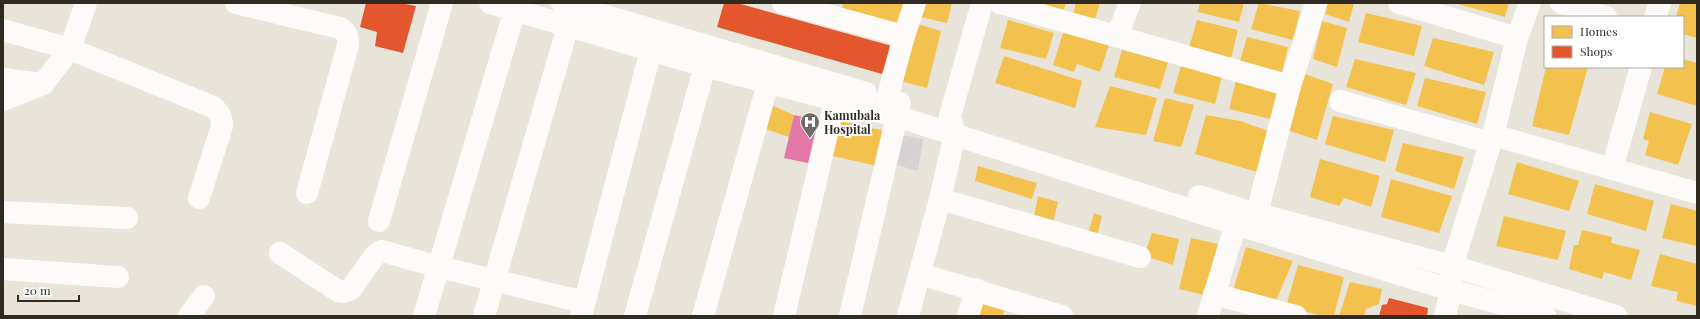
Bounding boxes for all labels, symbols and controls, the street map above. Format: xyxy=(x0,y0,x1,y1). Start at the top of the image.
legend xyxy=(1544,16,1684,68)
text: Homes xyxy=(1580,23,1618,39)
text: Shops xyxy=(1580,43,1612,59)
place label: Kamubala Hospital xyxy=(824,107,881,137)
hospital icon: Kamubala Hospital xyxy=(799,111,821,139)
scale bar xyxy=(18,277,79,303)
text: 20 m xyxy=(24,282,51,298)

